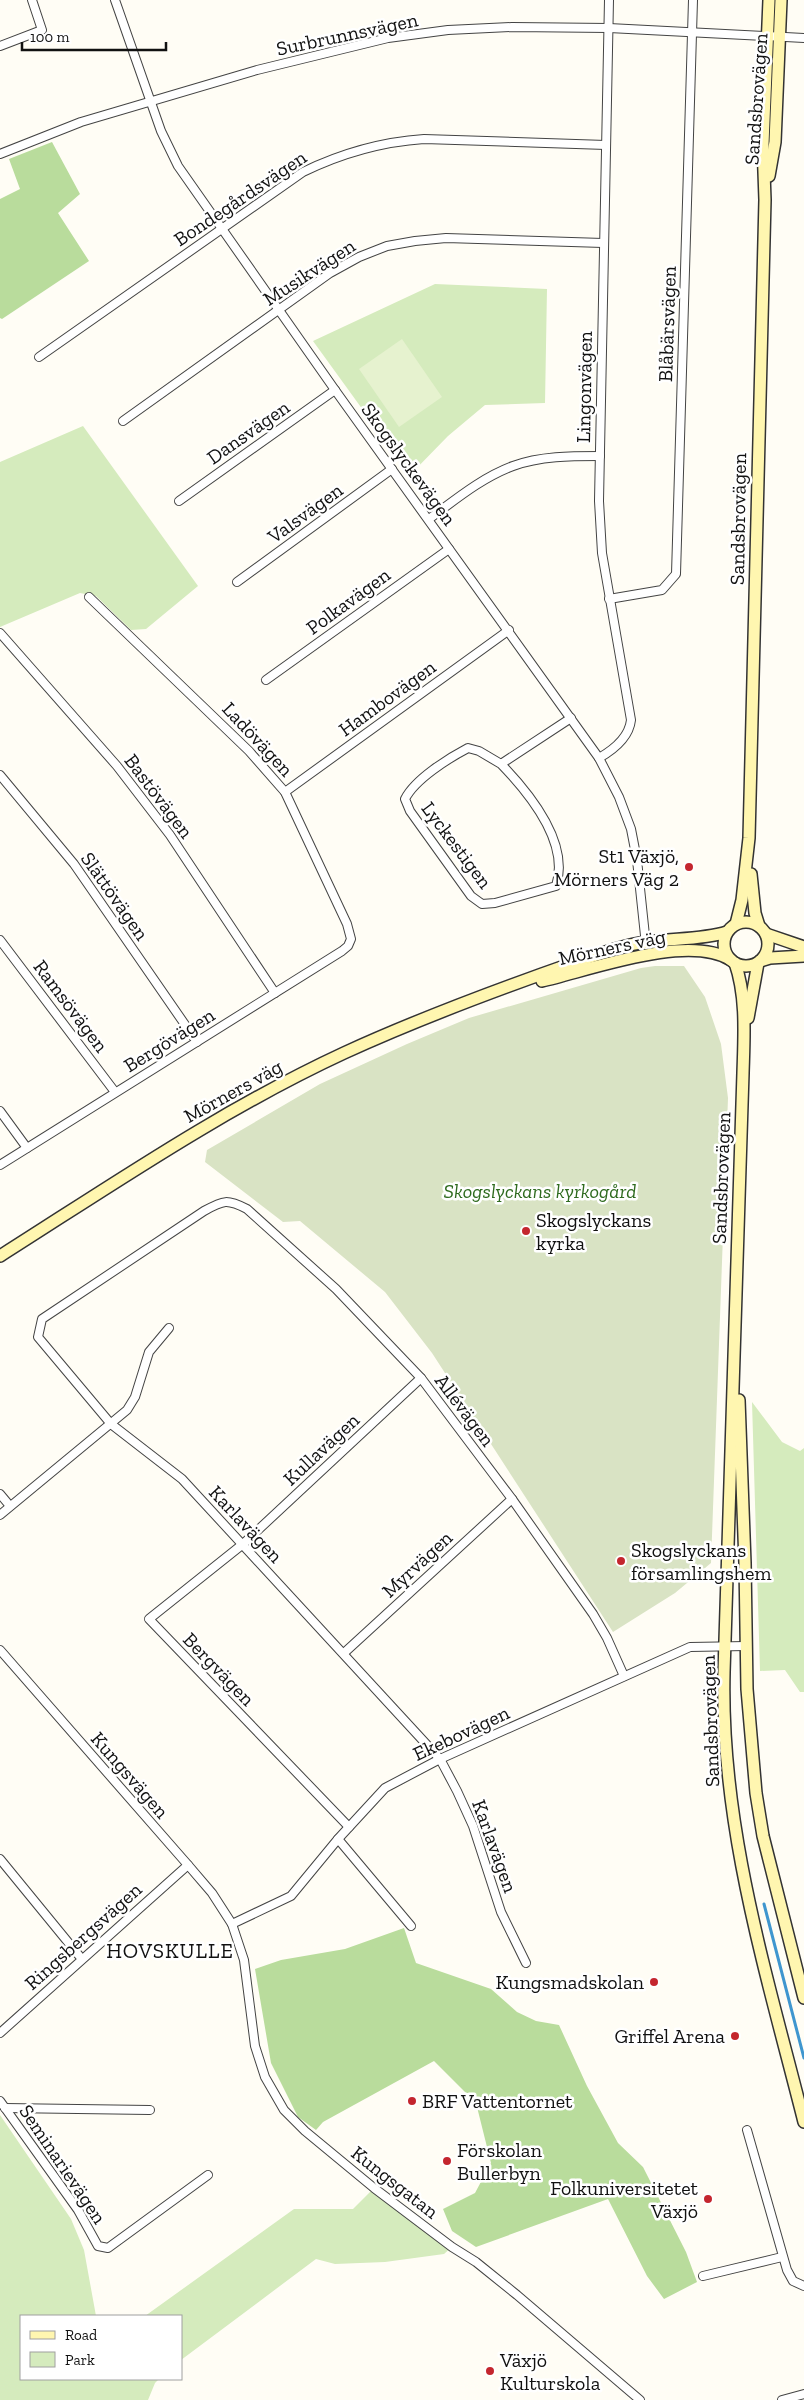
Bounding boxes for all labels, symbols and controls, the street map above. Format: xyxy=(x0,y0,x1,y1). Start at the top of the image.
street label: Surbrunnsvägen xyxy=(274,7,420,61)
scale bar xyxy=(22,20,166,52)
text: 100 m xyxy=(30,28,69,46)
street label: Sandsbrovägen xyxy=(739,32,773,166)
street label: Bondegårdsvägen xyxy=(169,145,311,251)
street label: Musikvägen xyxy=(258,233,360,311)
street label: Blåbärsvägen xyxy=(653,265,681,382)
street label: Lingonvägen xyxy=(571,330,597,443)
street label: Dansvägen xyxy=(202,394,294,469)
street label: Skogslyckevägen xyxy=(356,398,462,530)
street label: Sandsbrovägen xyxy=(725,452,751,585)
street label: Valsvägen xyxy=(262,477,348,549)
street label: Polkavägen xyxy=(301,562,395,639)
street label: Hambovägen xyxy=(334,654,441,741)
street label: Ladövägen xyxy=(217,697,299,782)
street label: Bastövägen xyxy=(119,749,199,843)
street label: Lyckestigen xyxy=(417,797,498,894)
place label: St1 Växjö, Mörners Väg 2 xyxy=(554,844,679,891)
street label: Slättövägen xyxy=(76,847,154,945)
marker: St1 Växjö, Mörners Väg 2 xyxy=(683,861,695,873)
street label: Mörners väg xyxy=(556,924,668,970)
street label: Ramsövägen xyxy=(28,955,114,1057)
street label: Bergövägen xyxy=(119,1002,219,1077)
street label: Mörners väg xyxy=(180,1054,286,1128)
street label: Sandsbrovägen xyxy=(707,1111,735,1244)
park label: Skogslyckans kyrkogård xyxy=(444,1179,636,1203)
place label: Skogslyckans kyrka xyxy=(536,1208,651,1255)
marker: Skogslyckans kyrka xyxy=(520,1225,532,1237)
street label: Allévägen xyxy=(430,1369,500,1451)
street label: Kullavägen xyxy=(278,1407,364,1490)
street label: Karlavägen xyxy=(204,1480,288,1568)
street label: Myrvägen xyxy=(377,1525,457,1603)
place label: Skogslyckans församlingshem xyxy=(631,1538,772,1585)
marker: Skogslyckans församlingshem xyxy=(615,1555,627,1567)
street label: Bergvägen xyxy=(178,1627,260,1711)
street label: Sandsbrovägen xyxy=(696,1654,724,1787)
street label: Ekebovägen xyxy=(409,1700,513,1766)
street label: Kungsvägen xyxy=(86,1727,174,1824)
street label: Karlavägen xyxy=(467,1796,523,1896)
street label: Ringsbergsvägen xyxy=(20,1877,147,1995)
district label: HOVSKULLE xyxy=(106,1938,234,1963)
place label: Kungsmadskolan xyxy=(496,1970,645,1994)
marker: Kungsmadskolan xyxy=(648,1976,660,1988)
place label: Griffel Arena xyxy=(614,2024,725,2048)
marker: Griffel Arena xyxy=(729,2030,741,2042)
place label: BRF Vattentornet xyxy=(422,2089,573,2113)
marker: BRF Vattentornet xyxy=(406,2095,418,2107)
street label: Seminarievägen xyxy=(14,2100,112,2229)
place label: Förskolan Bullerbyn xyxy=(457,2138,542,2185)
street label: Kungsgatan xyxy=(347,2140,444,2224)
marker: Förskolan Bullerbyn xyxy=(441,2155,453,2167)
place label: Folkuniversitetet Växjö xyxy=(550,2176,699,2223)
marker: Folkuniversitetet Växjö xyxy=(702,2193,714,2205)
legend xyxy=(20,2315,182,2380)
text: Road xyxy=(65,2326,98,2344)
place label: Växjö Kulturskola xyxy=(499,2348,601,2395)
text: Park xyxy=(65,2351,95,2369)
marker: Växjö Kulturskola xyxy=(484,2365,496,2377)

